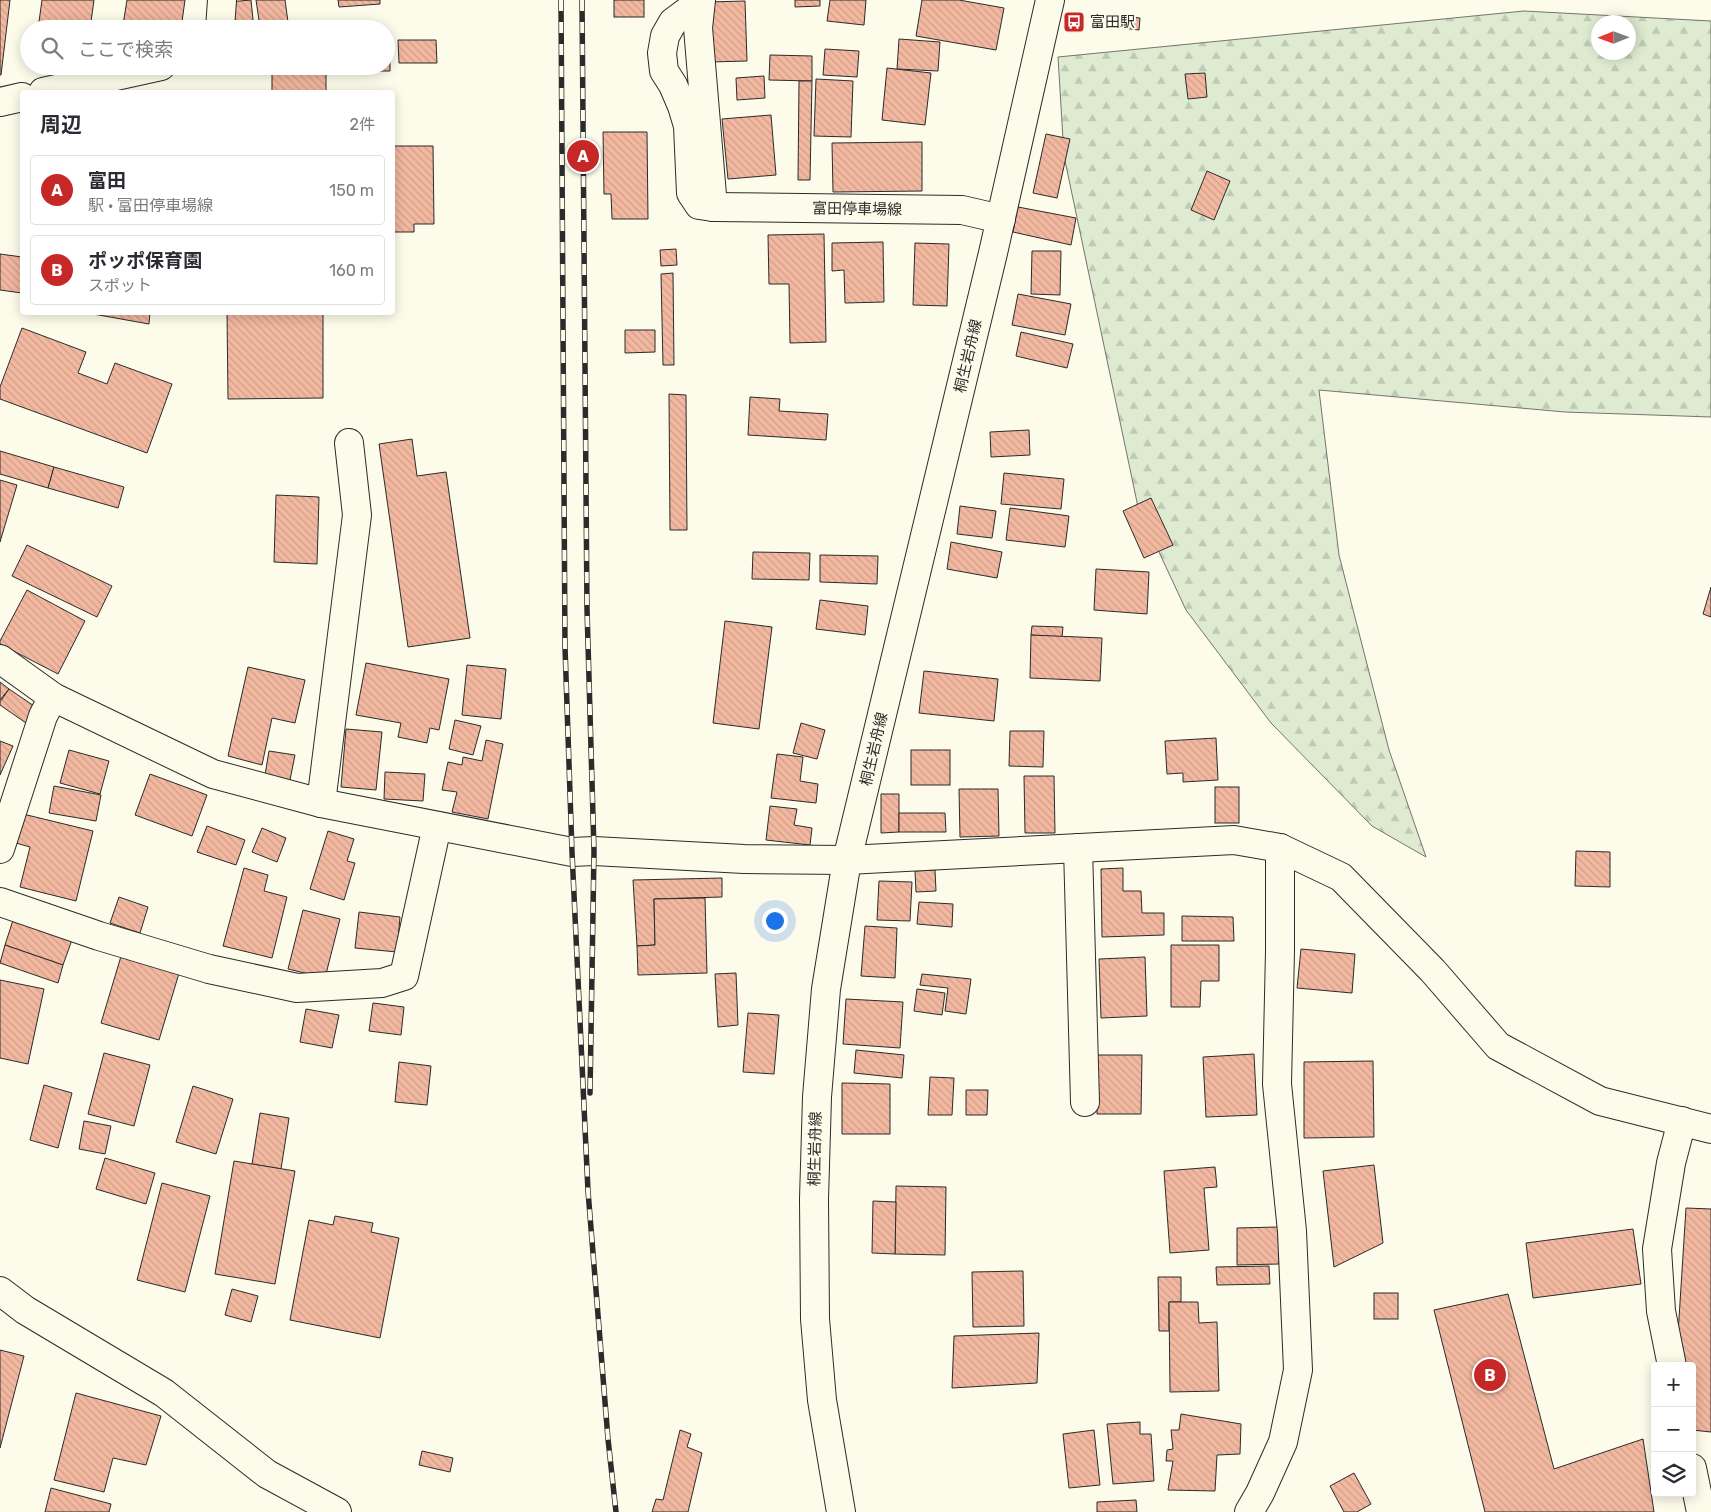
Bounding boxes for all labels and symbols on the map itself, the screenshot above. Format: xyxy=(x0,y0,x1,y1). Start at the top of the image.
bus stop icon: 富田駅 xyxy=(1062,10,1086,34)
place label: 富田駅 xyxy=(1090,13,1135,31)
north arrow xyxy=(1591,15,1636,60)
pin: A xyxy=(567,137,599,175)
street label: 富田停車場線 xyxy=(812,199,902,219)
street label: 桐生岩舟線 xyxy=(951,317,985,395)
street label: 桐生岩舟線 xyxy=(857,710,891,788)
your location xyxy=(762,908,788,934)
street label: 桐生岩舟線 xyxy=(805,1111,825,1187)
pin: B xyxy=(1474,1356,1506,1394)

